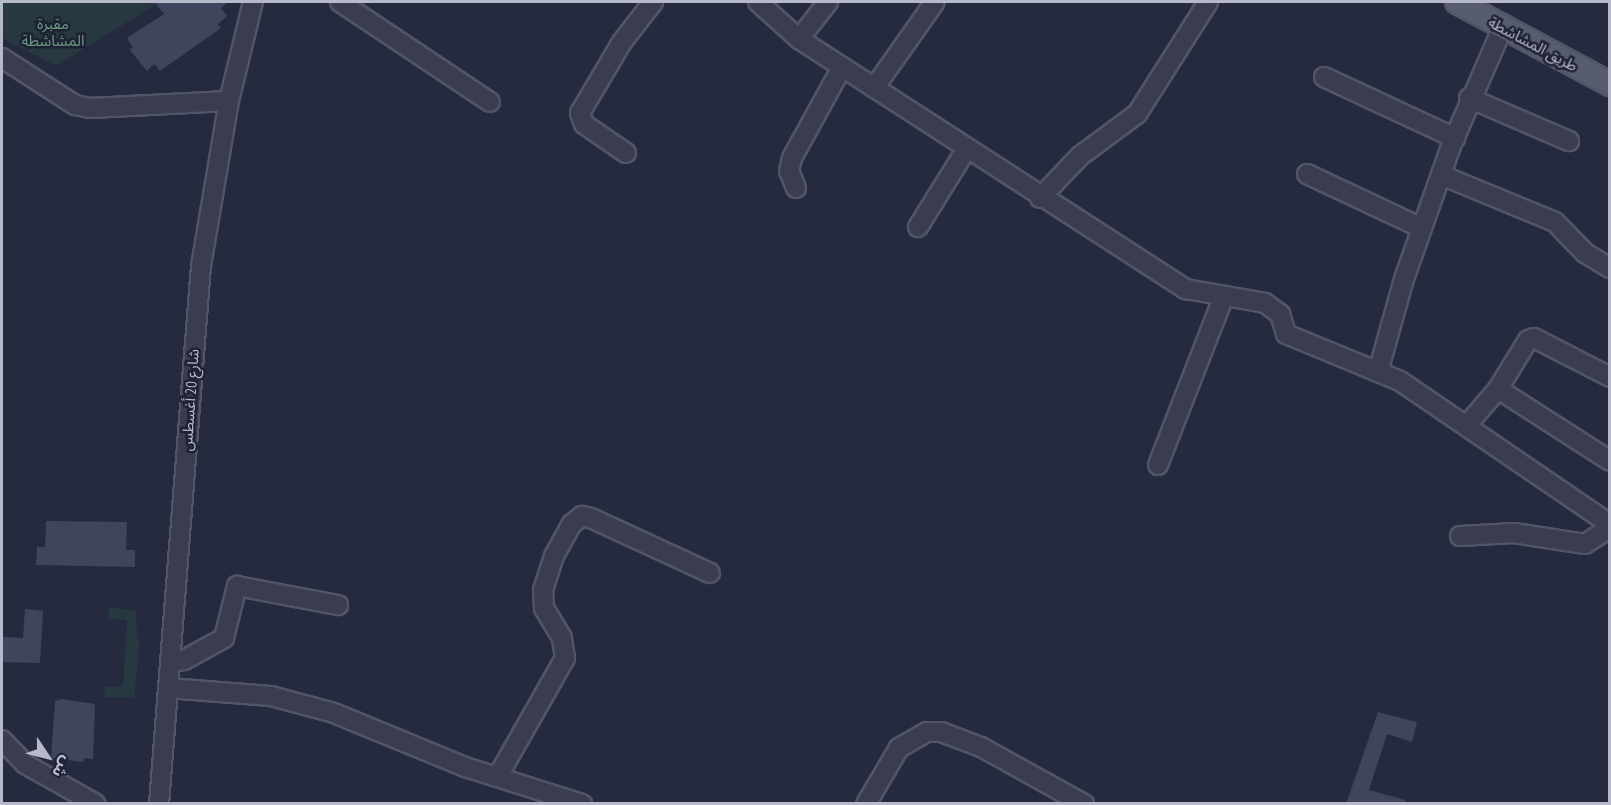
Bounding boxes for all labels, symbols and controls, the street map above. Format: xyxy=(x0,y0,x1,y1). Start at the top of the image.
street label: طريق المشاشطة xyxy=(1485,13,1581,75)
park label: مقبرة المشاشطة xyxy=(22,14,84,49)
street label: شارع 20 أغسطس xyxy=(177,348,203,452)
north arrow xyxy=(18,727,78,787)
text: ش xyxy=(48,753,77,782)

